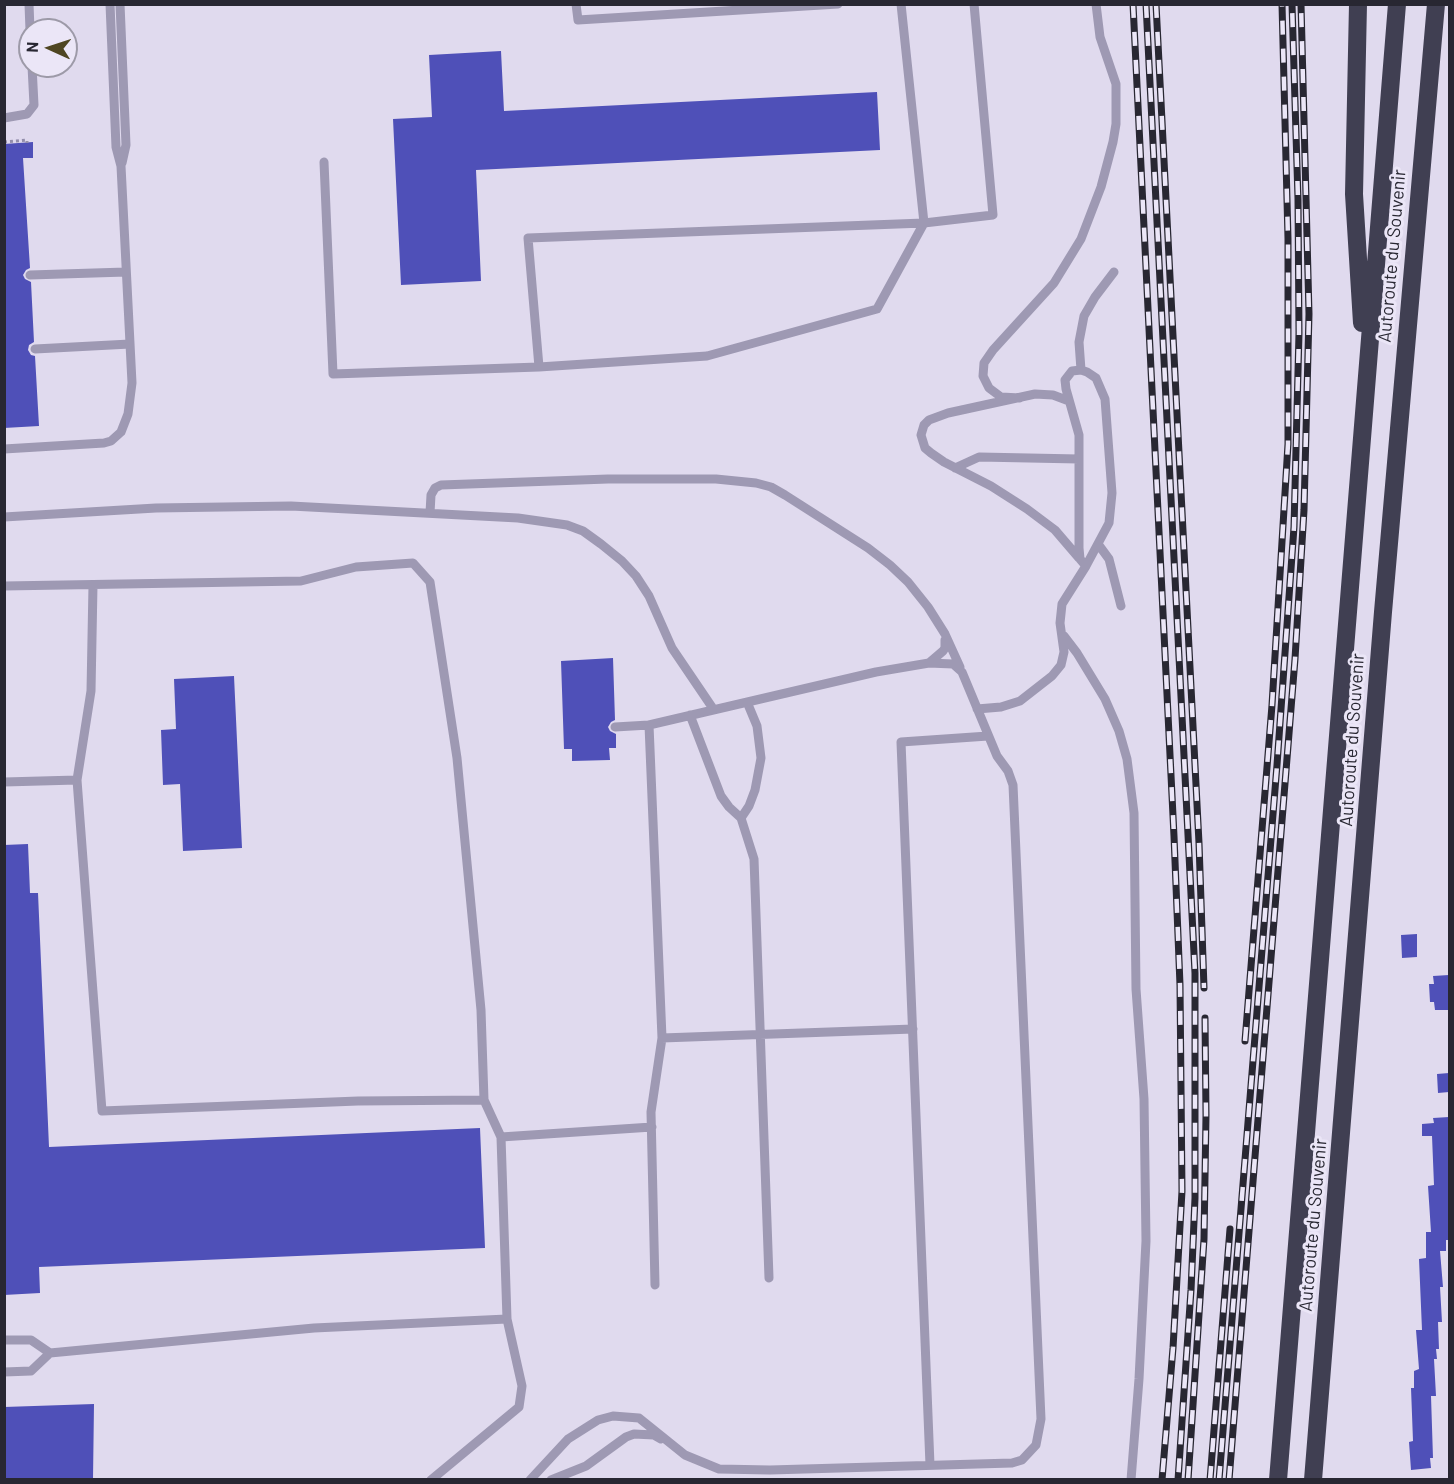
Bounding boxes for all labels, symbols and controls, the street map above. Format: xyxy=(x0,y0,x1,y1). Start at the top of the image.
north arrow xyxy=(18,18,78,78)
text: N xyxy=(22,41,41,53)
street label: Autoroute du Souvenir xyxy=(1374,168,1410,344)
street label: Autoroute du Souvenir xyxy=(1335,653,1369,827)
street label: Autoroute du Souvenir xyxy=(1295,1137,1331,1313)

